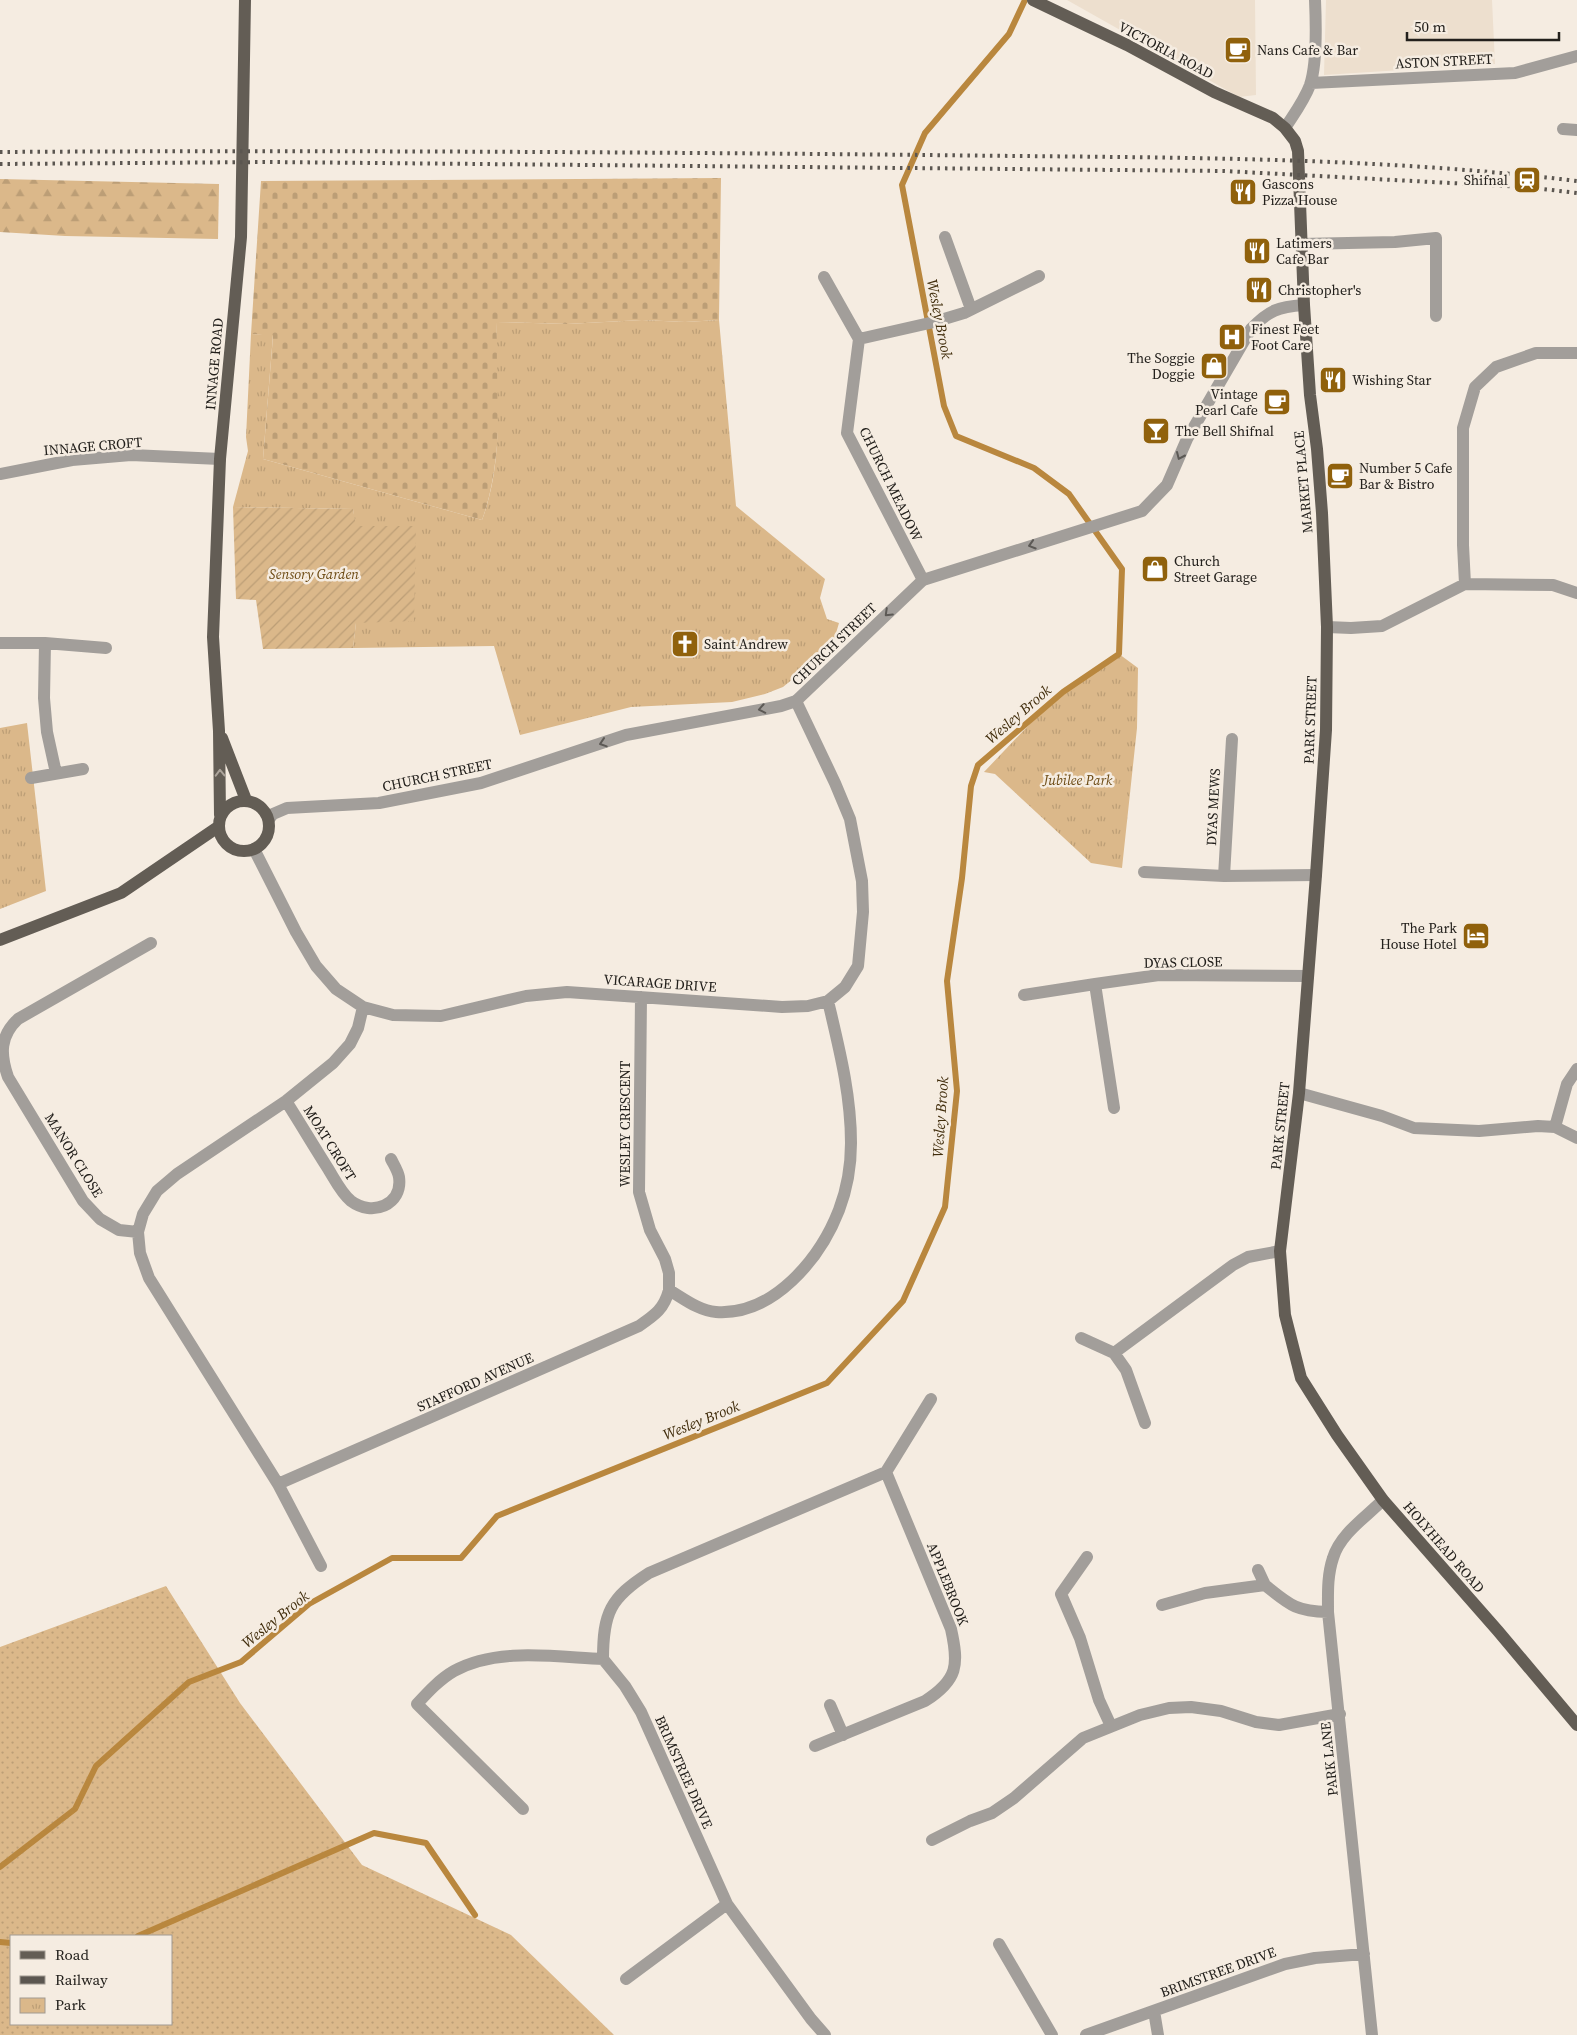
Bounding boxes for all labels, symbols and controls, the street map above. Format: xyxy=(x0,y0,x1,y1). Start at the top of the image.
scale bar xyxy=(1407,10,1560,42)
street label: VICTORIA ROAD xyxy=(1115,16,1217,84)
text: 50 m xyxy=(1414,16,1446,37)
cafe icon: Nans Cafe & Bar xyxy=(1223,35,1253,65)
place label: Nans Cafe & Bar xyxy=(1257,40,1358,60)
street label: ASTON STREET xyxy=(1395,48,1494,74)
station icon: Shifnal xyxy=(1512,165,1542,195)
place label: Shifnal xyxy=(1464,170,1508,190)
place label: Gascons Pizza House xyxy=(1262,174,1337,210)
restaurant icon: Gascons Pizza House xyxy=(1228,177,1258,207)
place label: Latimers Cafe Bar xyxy=(1276,233,1332,269)
restaurant icon: Latimers Cafe Bar xyxy=(1242,236,1272,266)
restaurant icon: Christopher's xyxy=(1244,275,1274,305)
water label: Wesley Brook xyxy=(922,277,958,362)
place label: Christopher's xyxy=(1278,280,1361,300)
street label: INNAGE ROAD xyxy=(200,317,228,411)
place label: Finest Feet Foot Care xyxy=(1251,319,1319,355)
hospital icon: Finest Feet Foot Care xyxy=(1217,322,1247,352)
place label: The Soggie Doggie xyxy=(1127,348,1195,384)
shop icon: The Soggie Doggie xyxy=(1199,351,1229,381)
restaurant icon: Wishing Star xyxy=(1318,365,1348,395)
place label: Wishing Star xyxy=(1352,370,1431,390)
place label: Vintage Pearl Cafe xyxy=(1195,384,1258,420)
cafe icon: Vintage Pearl Cafe xyxy=(1262,387,1292,417)
bar icon: The Bell Shifnal xyxy=(1141,416,1171,446)
place label: The Bell Shifnal xyxy=(1175,421,1274,441)
street label: CHURCH MEADOW xyxy=(855,423,928,545)
street label: MARKET PLACE xyxy=(1289,430,1317,534)
street label: INNAGE CROFT xyxy=(43,432,144,460)
one-way arrow xyxy=(1175,451,1186,460)
place label: Number 5 Cafe Bar & Bistro xyxy=(1359,458,1452,494)
cafe icon: Number 5 Cafe Bar & Bistro xyxy=(1325,461,1355,491)
one-way arrow xyxy=(1028,540,1036,550)
place label: Church Street Garage xyxy=(1174,551,1257,587)
shop icon: Church Street Garage xyxy=(1140,554,1170,584)
park label: Sensory Garden xyxy=(269,564,359,584)
street label: CHURCH STREET xyxy=(787,598,881,690)
one-way arrow xyxy=(885,607,894,616)
church icon: Saint Andrew xyxy=(670,629,700,659)
place label: Saint Andrew xyxy=(704,634,788,654)
street label: PARK STREET xyxy=(1298,675,1322,764)
water label: Wesley Brook xyxy=(981,679,1056,749)
one-way arrow xyxy=(757,704,766,714)
one-way arrow xyxy=(599,737,608,747)
street label: CHURCH STREET xyxy=(380,753,494,796)
street label: DYAS MEWS xyxy=(1201,768,1225,846)
one-way arrow xyxy=(215,769,225,776)
park label: Jubilee Park xyxy=(1042,770,1113,790)
place label: The Park House Hotel xyxy=(1380,918,1457,954)
hotel icon: The Park House Hotel xyxy=(1461,921,1491,951)
street label: DYAS CLOSE xyxy=(1143,951,1223,973)
street label: VICARAGE DRIVE xyxy=(603,969,717,997)
street label: WESLEY CRESCENT xyxy=(615,1060,635,1187)
water label: Wesley Brook xyxy=(927,1075,953,1158)
street label: PARK STREET xyxy=(1265,1081,1295,1171)
street label: MOAT CROFT xyxy=(299,1101,361,1185)
street label: MANOR CLOSE xyxy=(40,1109,108,1201)
street label: STAFFORD AVENUE xyxy=(414,1347,536,1417)
water label: Wesley Brook xyxy=(660,1395,743,1445)
street label: HOLYHEAD ROAD xyxy=(1399,1497,1489,1597)
street label: APPLEBROOK xyxy=(922,1539,974,1629)
water label: Wesley Brook xyxy=(237,1585,314,1653)
street label: BRIMSTREE DRIVE xyxy=(650,1712,718,1832)
street label: PARK LANE xyxy=(1315,1721,1343,1797)
legend xyxy=(10,1935,172,2025)
street label: BRIMSTREE DRIVE xyxy=(1157,1942,1279,2002)
text: Road xyxy=(55,1944,89,1965)
text: Railway xyxy=(55,1969,108,1990)
text: Park xyxy=(55,1994,87,2015)

